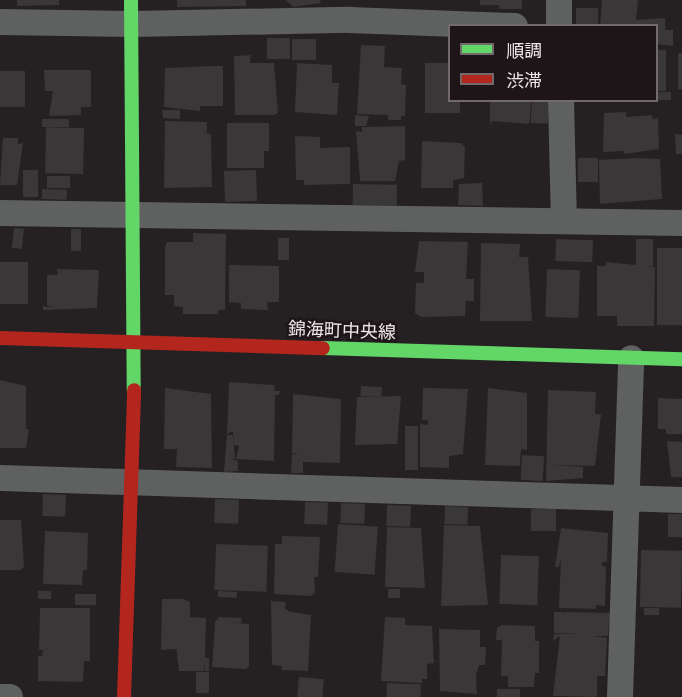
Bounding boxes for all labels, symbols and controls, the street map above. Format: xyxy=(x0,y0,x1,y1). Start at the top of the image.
legend xyxy=(448,24,658,102)
text: 順調 xyxy=(506,40,542,61)
text: 渋滞 xyxy=(506,70,542,91)
street label: 錦海町中央線 xyxy=(288,318,396,344)

